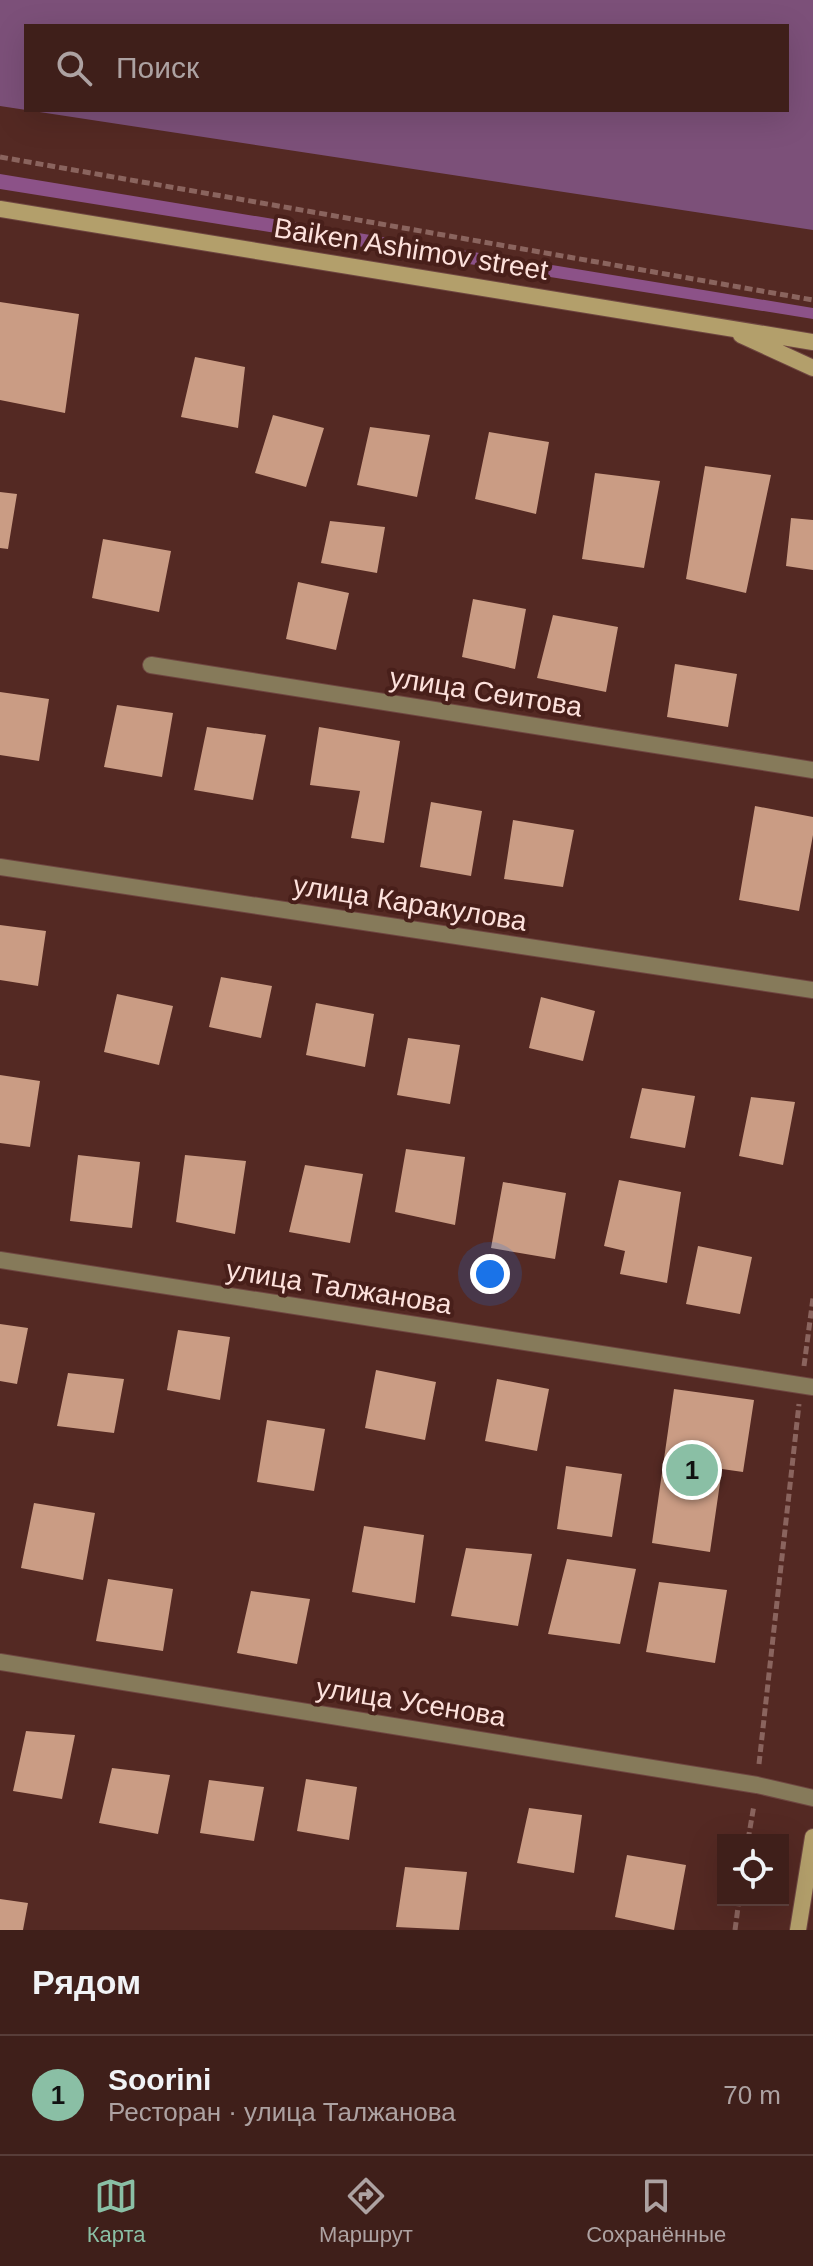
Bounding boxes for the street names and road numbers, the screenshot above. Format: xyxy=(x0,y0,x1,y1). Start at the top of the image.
street label: Baiken Ashimov street xyxy=(272,212,550,286)
street label: улица Сеитова xyxy=(388,661,585,723)
street label: улица Каракулова xyxy=(291,869,529,937)
street label: улица Талжанова xyxy=(224,1254,454,1320)
street label: улица Усенова xyxy=(314,1672,508,1732)

